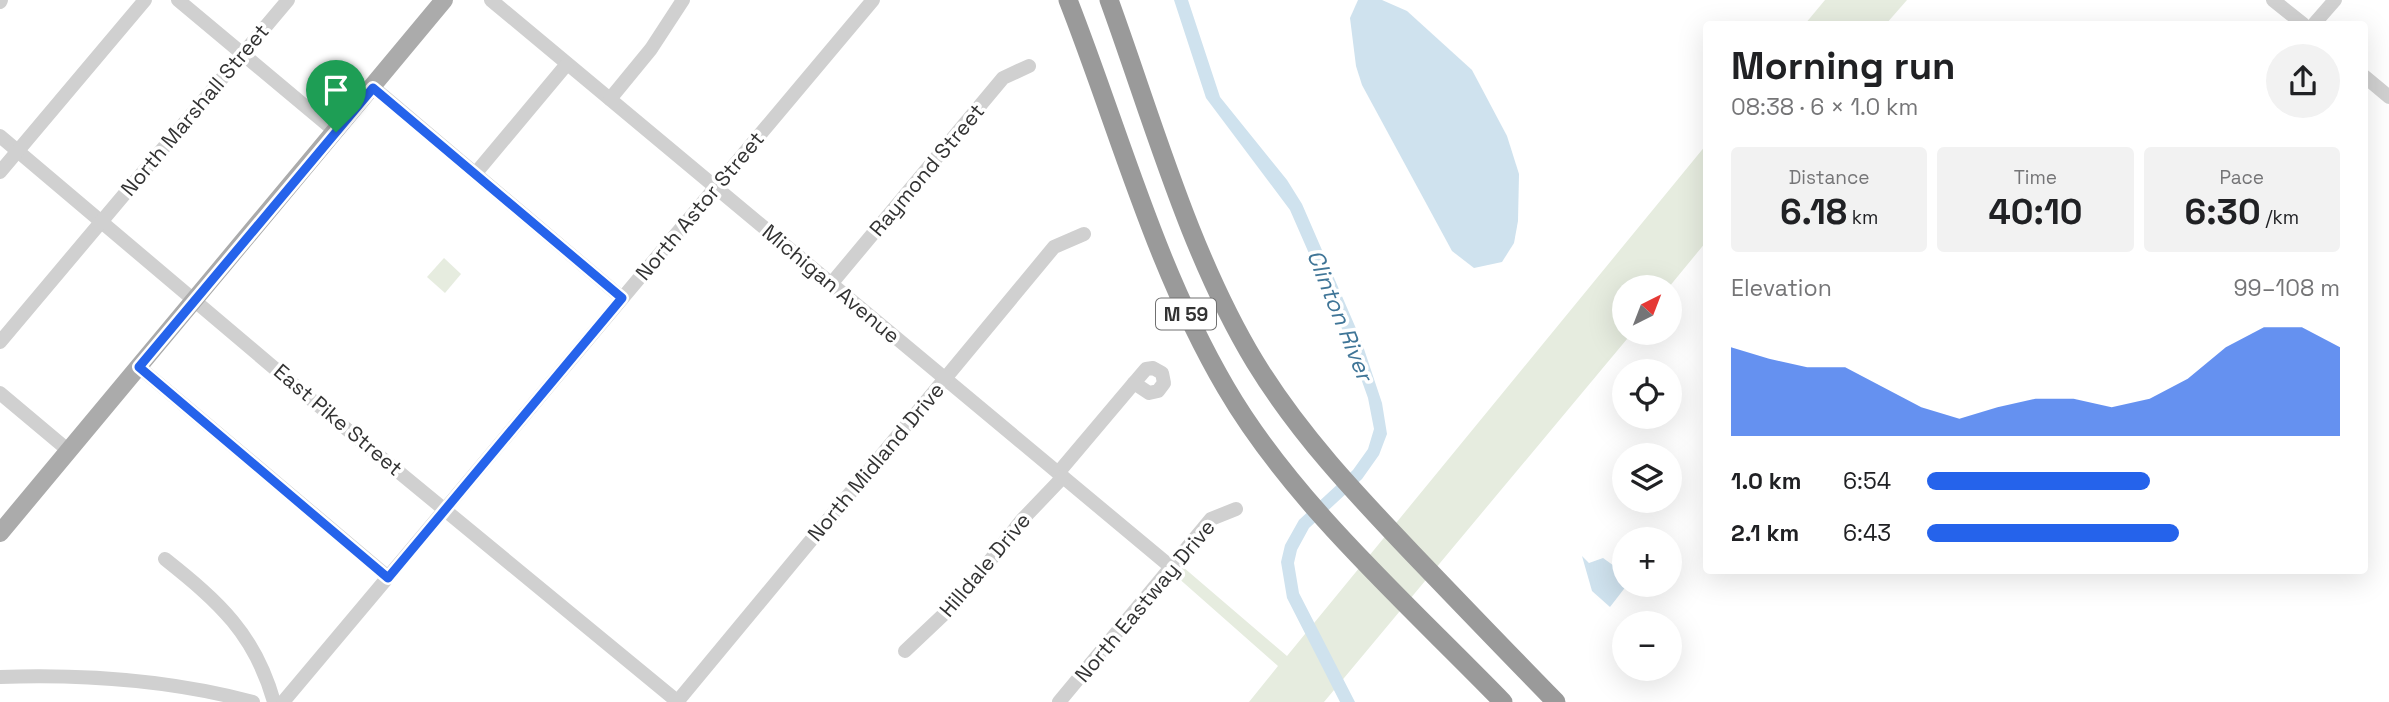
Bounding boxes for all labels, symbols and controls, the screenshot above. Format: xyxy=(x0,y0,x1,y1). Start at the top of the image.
street label: North Marshall Street xyxy=(115,18,275,201)
text: Morning run xyxy=(1731,42,1956,90)
button: share xyxy=(2266,44,2340,118)
pin xyxy=(306,60,366,132)
icon: arrive xyxy=(317,71,355,109)
text: 08:38 · 6 × 1.0 km xyxy=(1731,92,1918,122)
street label: Raymond Street xyxy=(863,98,990,242)
street label: North Astor Street xyxy=(629,126,770,286)
text: Distance xyxy=(1789,165,1870,190)
text: Time xyxy=(2014,165,2057,190)
text: Pace xyxy=(2220,165,2264,190)
text: 6.18 xyxy=(1780,190,1847,234)
text: 40:10 xyxy=(1989,190,2082,234)
text: 6:30 xyxy=(2185,190,2261,234)
text: km xyxy=(1847,205,1878,230)
text: /km xyxy=(2261,205,2299,230)
street label: Michigan Avenue xyxy=(757,218,906,349)
water label: Clinton River xyxy=(1300,245,1381,387)
text: Elevation xyxy=(1731,273,1832,303)
text: 99–108 m xyxy=(2234,273,2340,303)
north arrow xyxy=(1612,275,1682,345)
map controls xyxy=(1612,275,1682,681)
road number: M 59 xyxy=(1156,298,1216,330)
street label: East Pike Street xyxy=(268,358,408,481)
button: locate xyxy=(1612,359,1682,429)
street label: North Midland Drive xyxy=(801,377,950,547)
button: layers xyxy=(1612,443,1682,513)
text: 1.0 km xyxy=(1731,466,1801,496)
text: 6:54 xyxy=(1843,466,1891,496)
street label: Hilldale Drive xyxy=(933,507,1036,622)
street label: North Eastway Drive xyxy=(1069,514,1221,688)
text: 2.1 km xyxy=(1731,518,1799,548)
text: 6:43 xyxy=(1843,518,1891,548)
button: + xyxy=(1612,527,1682,597)
button: − xyxy=(1612,611,1682,681)

